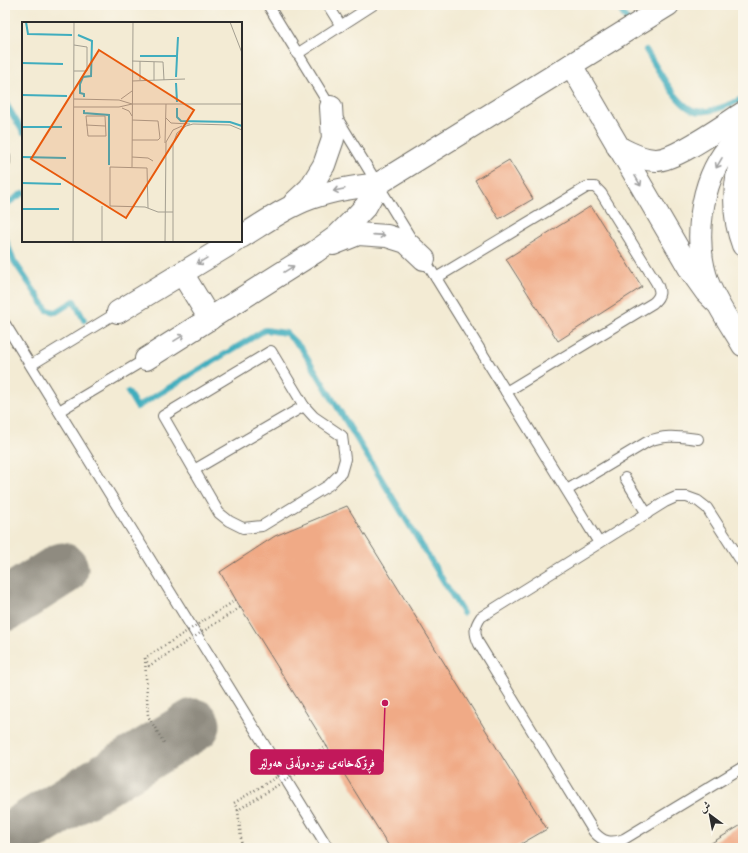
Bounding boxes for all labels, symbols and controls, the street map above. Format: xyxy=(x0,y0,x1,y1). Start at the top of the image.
inset map xyxy=(22,22,242,242)
one-way arrow xyxy=(715,157,723,169)
one-way arrow xyxy=(634,175,642,187)
one-way arrow xyxy=(333,187,346,195)
one-way arrow xyxy=(372,232,385,239)
one-way arrow xyxy=(196,258,208,266)
one-way arrow xyxy=(283,265,294,273)
one-way arrow xyxy=(173,334,184,342)
callout: فڕۆکەخانەی نێودەوڵەتی هەولێر xyxy=(251,750,383,774)
text: فڕۆکەخانەی نێودەوڵەتی هەولێر xyxy=(257,755,375,774)
north arrow xyxy=(690,795,730,835)
text: ش xyxy=(696,798,713,815)

